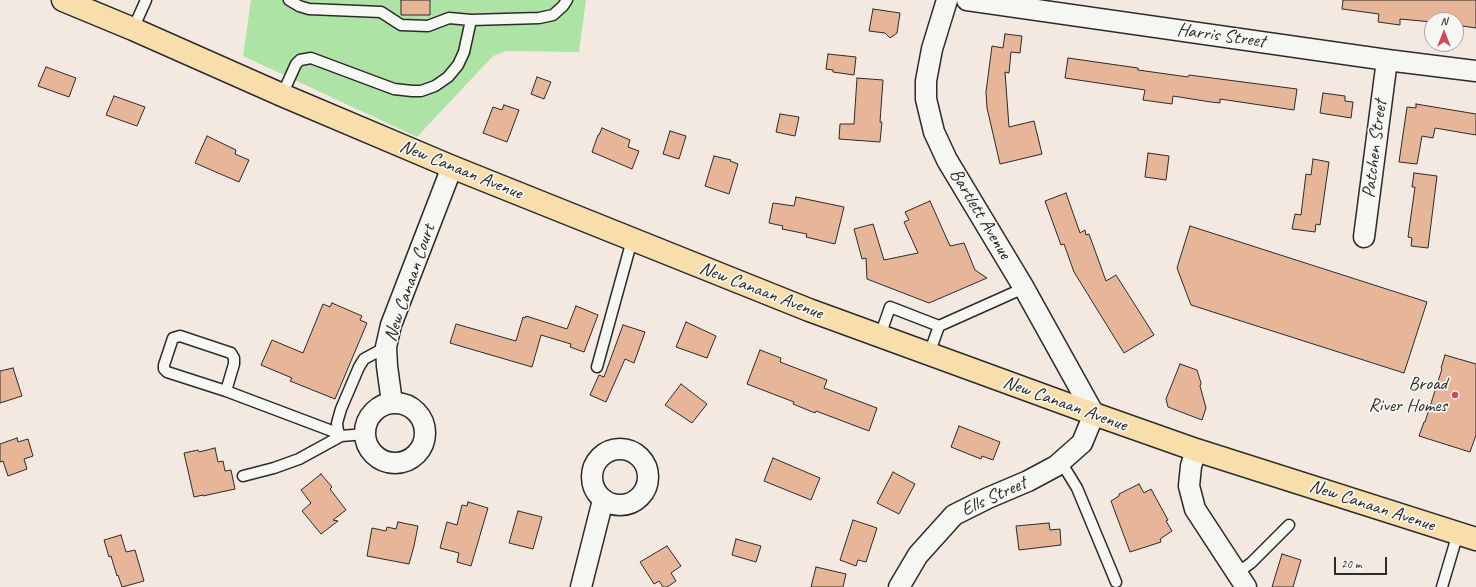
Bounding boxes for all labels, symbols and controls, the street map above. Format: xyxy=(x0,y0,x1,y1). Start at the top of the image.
north arrow xyxy=(1424,12,1464,52)
text: N xyxy=(1441,14,1447,28)
street label: Harris Street xyxy=(1175,19,1267,53)
street label: Patchen Street xyxy=(1358,99,1392,199)
street label: New Canaan Avenue xyxy=(396,135,526,205)
street label: Bartlett Avenue xyxy=(944,165,1016,263)
street label: New Canaan Court xyxy=(379,221,441,345)
street label: New Canaan Avenue xyxy=(696,257,826,325)
street label: New Canaan Avenue xyxy=(1000,371,1130,437)
place label: Broad River Homes xyxy=(1368,373,1447,417)
marker: Broad River Homes xyxy=(1450,390,1460,400)
street label: Ells Street xyxy=(958,472,1030,522)
street label: New Canaan Avenue xyxy=(1307,475,1437,537)
scale bar xyxy=(1336,549,1389,575)
text: 20 m xyxy=(1341,556,1361,572)

